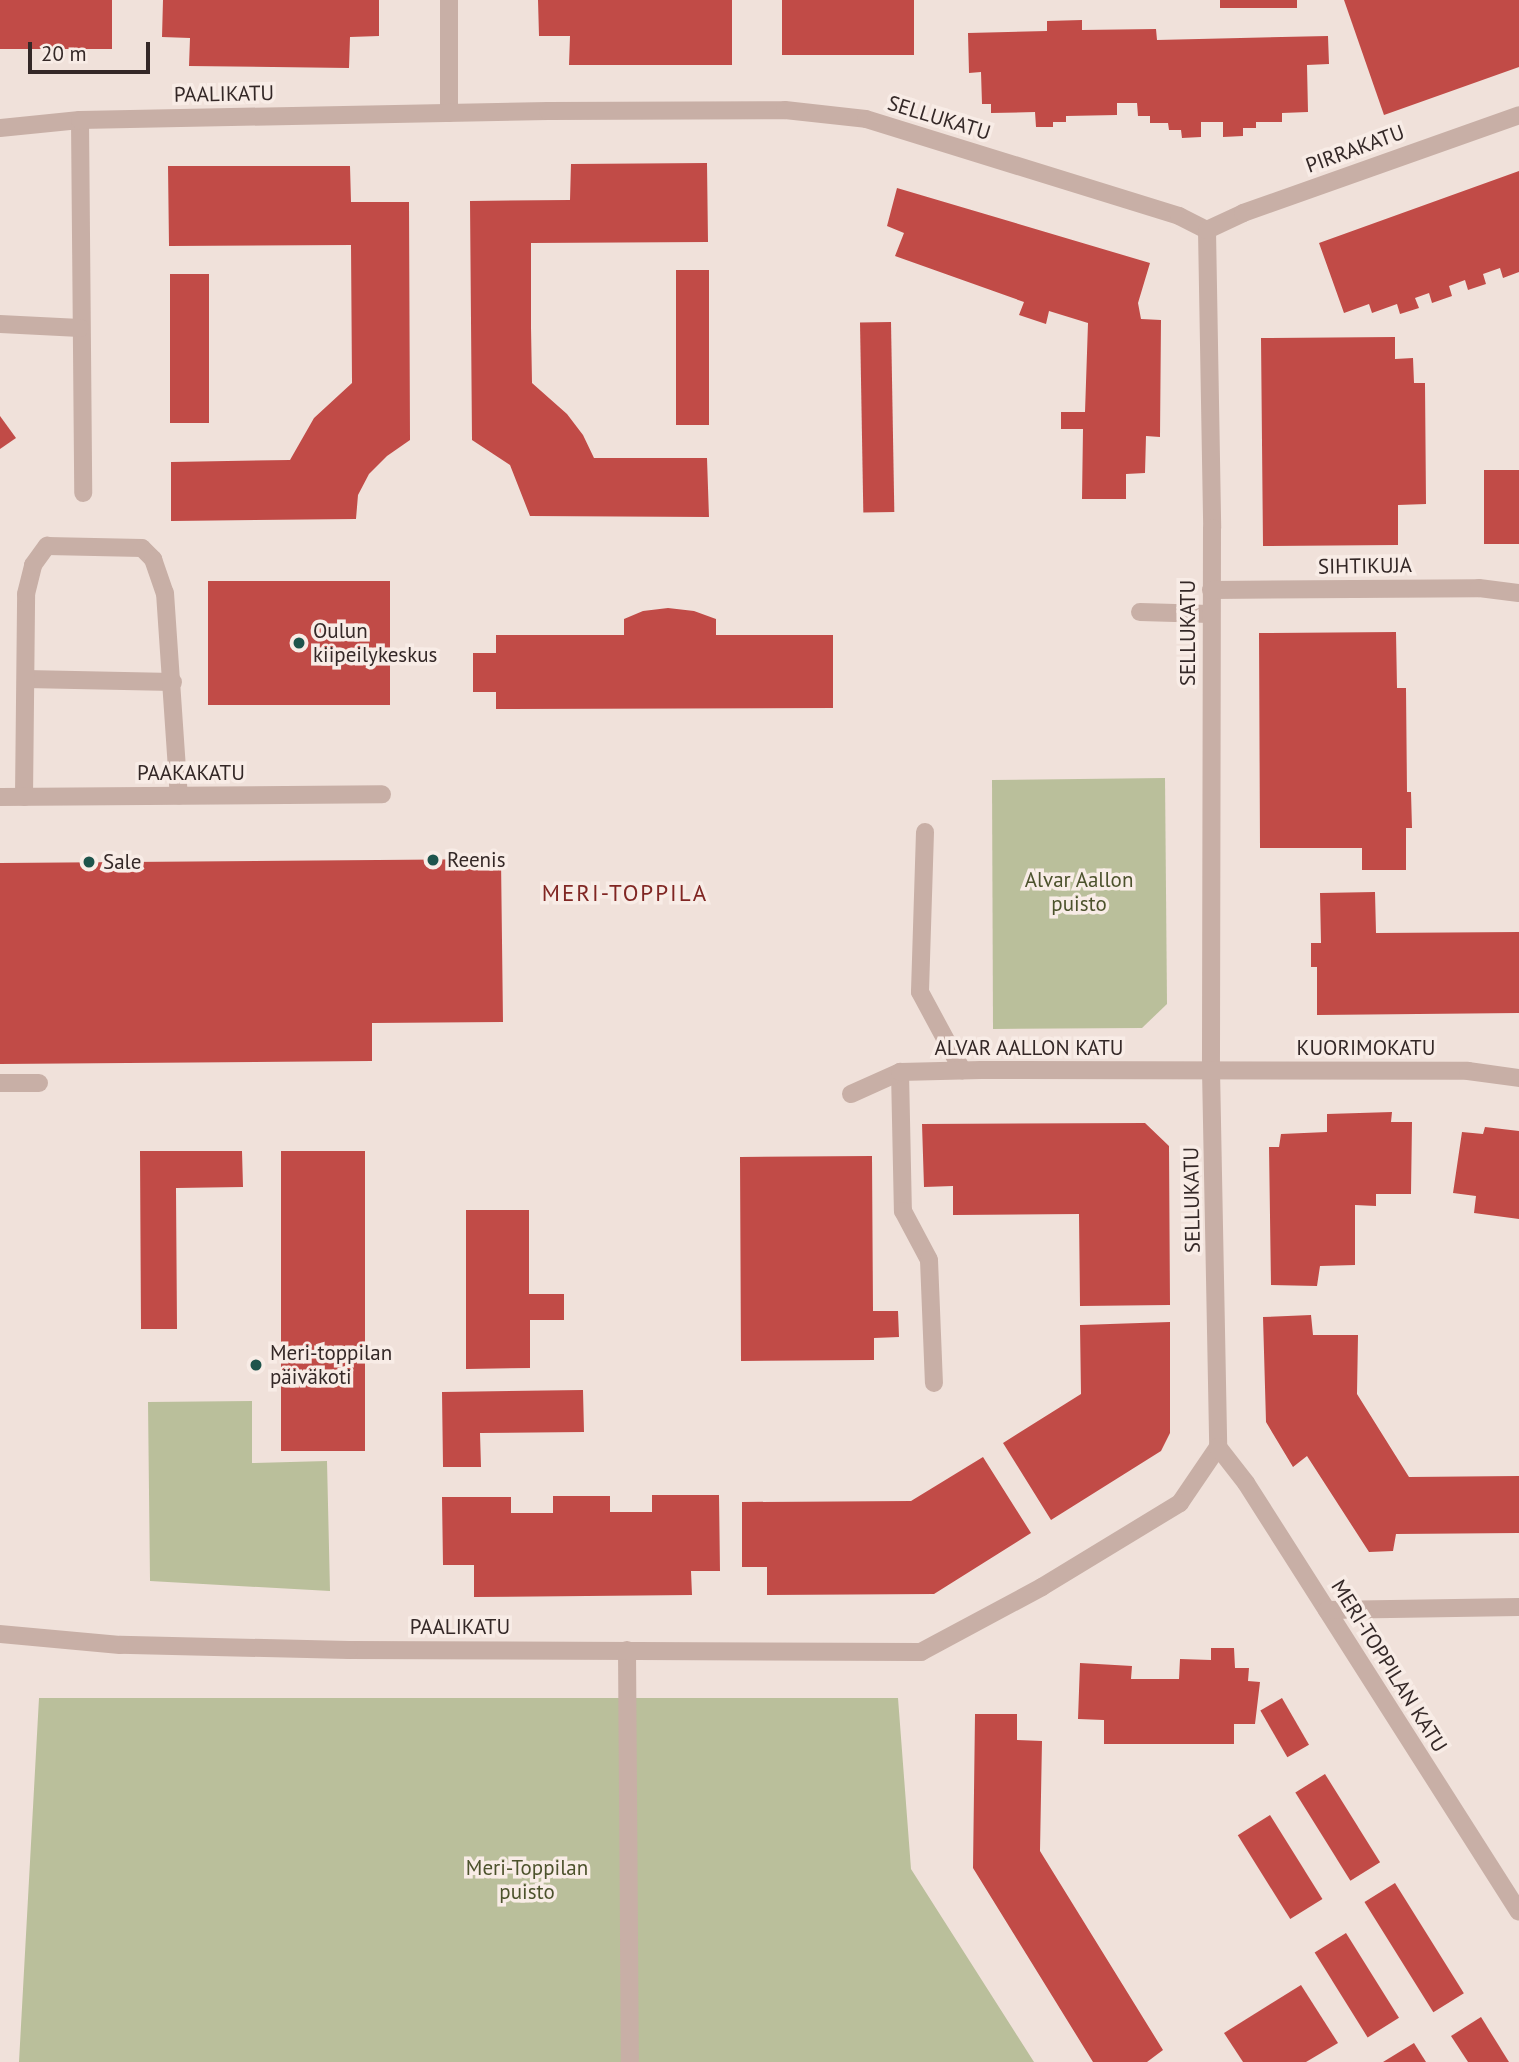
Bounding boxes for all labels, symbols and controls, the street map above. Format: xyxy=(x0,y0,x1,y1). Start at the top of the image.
scale bar xyxy=(32,28,154,72)
text: 20 m xyxy=(41,40,87,67)
street label: PAALIKATU xyxy=(174,81,274,107)
street label: SELLUKATU xyxy=(885,90,993,146)
street label: PIRRAKATU xyxy=(1302,120,1408,178)
street label: SIHTIKUJA xyxy=(1318,553,1412,579)
street label: SELLUKATU xyxy=(1175,580,1201,686)
place label: Oulun kiipeilykeskus xyxy=(313,618,437,668)
marker: Oulun kiipeilykeskus xyxy=(291,635,307,651)
street label: PAAKAKATU xyxy=(137,760,245,786)
place label: Reenis xyxy=(447,847,506,873)
place label: Sale xyxy=(103,849,141,875)
marker: Reenis xyxy=(425,852,441,868)
marker: Sale xyxy=(81,854,97,870)
park label: Alvar Aallon puisto xyxy=(1024,867,1134,917)
district label: MERI-TOPPILA xyxy=(543,879,707,907)
street label: ALVAR AALLON KATU xyxy=(934,1035,1124,1061)
street label: KUORIMOKATU xyxy=(1297,1035,1435,1061)
street label: SELLUKATU xyxy=(1178,1147,1206,1253)
place label: Meri-toppilan päiväkoti xyxy=(270,1340,392,1390)
marker: Meri-toppilan päiväkoti xyxy=(248,1357,264,1373)
street label: MERI-TOPPILAN KATU xyxy=(1326,1575,1452,1757)
street label: PAALIKATU xyxy=(410,1614,510,1640)
park label: Meri-Toppilan puisto xyxy=(466,1855,588,1905)

